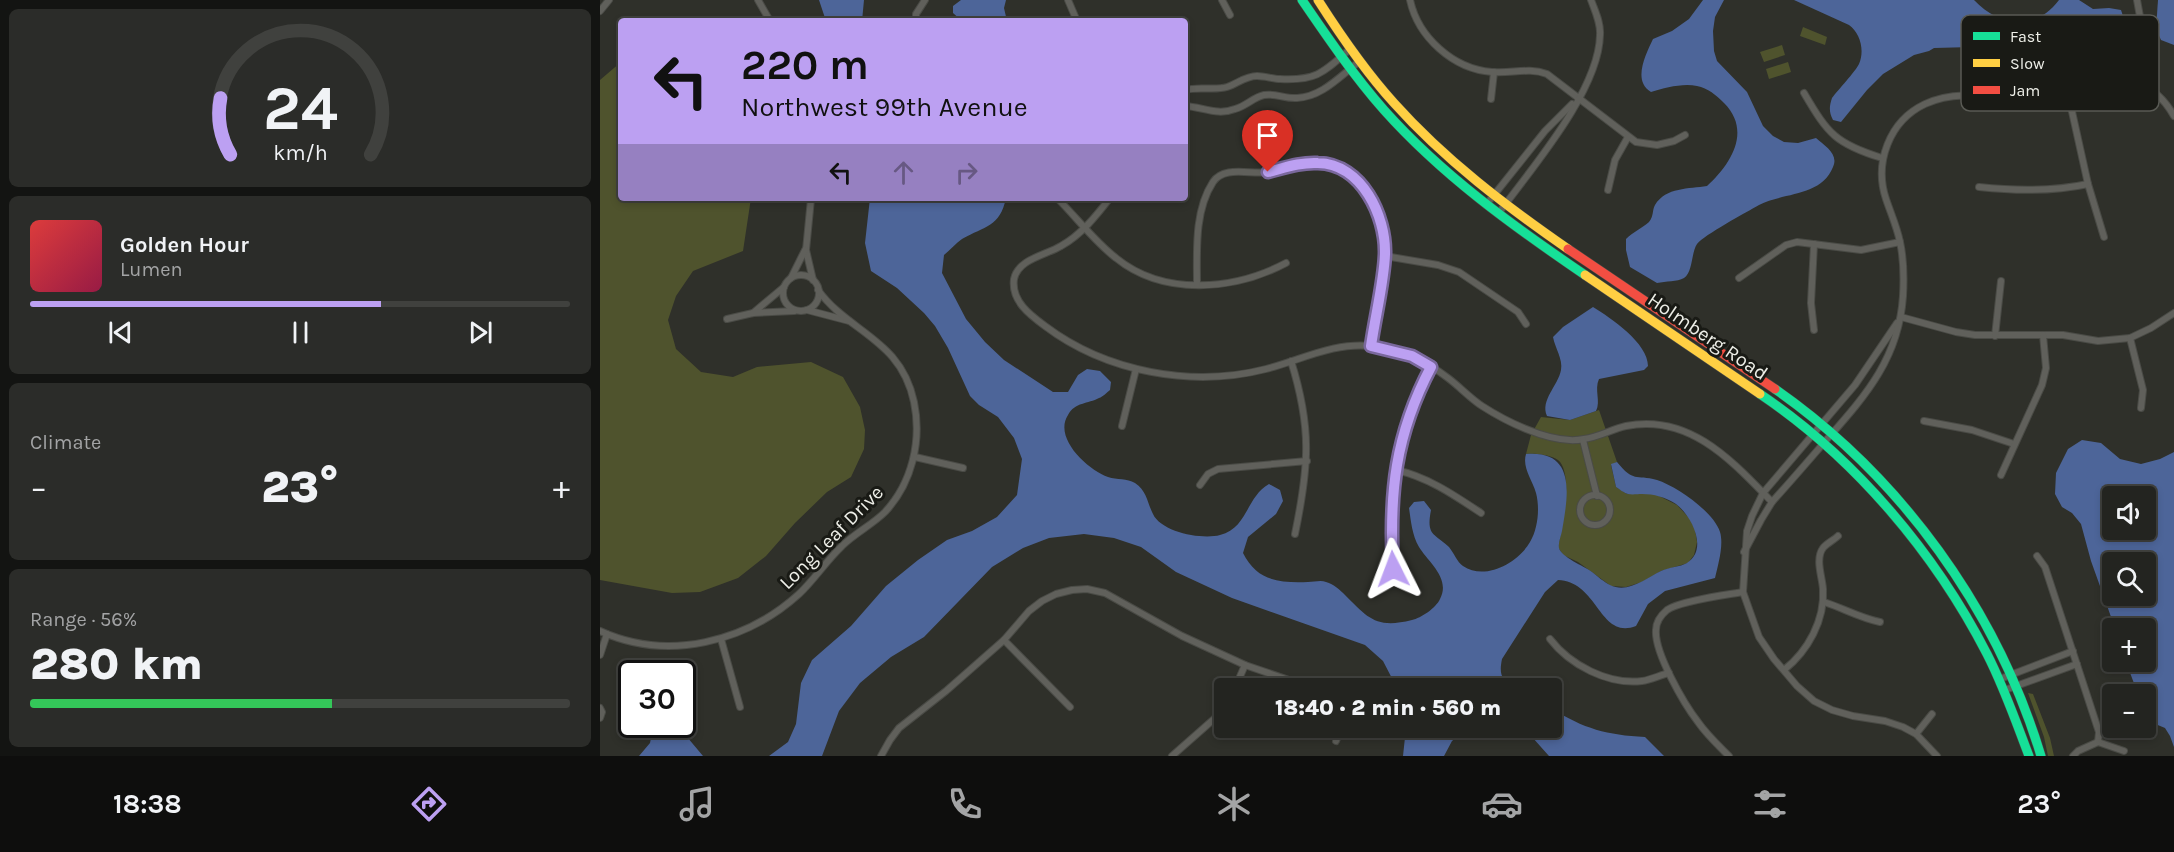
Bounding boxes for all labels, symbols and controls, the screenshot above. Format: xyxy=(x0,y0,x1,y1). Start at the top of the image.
legend xyxy=(1961,15,2159,111)
text: Fast xyxy=(2010,27,2041,46)
text: 220 m xyxy=(741,40,869,90)
icon: left xyxy=(642,42,720,120)
text: Slow xyxy=(2010,54,2045,73)
text: 24 xyxy=(263,72,337,145)
text: Jam xyxy=(2010,81,2040,100)
text: Northwest 99th Avenue xyxy=(741,91,1028,123)
pin xyxy=(1242,110,1293,172)
icon: arrive xyxy=(1251,119,1284,152)
text: km/h xyxy=(273,140,327,165)
icon: left xyxy=(824,156,857,189)
icon: ahead xyxy=(887,156,920,189)
icon: right xyxy=(950,156,983,189)
text: Golden Hour xyxy=(120,232,249,258)
text: Lumen xyxy=(120,258,183,281)
street label: Holmberg Road xyxy=(1643,288,1772,385)
icon: previous xyxy=(104,316,137,349)
icon: pause xyxy=(284,316,317,349)
icon: next xyxy=(464,316,497,349)
text: Climate xyxy=(30,431,101,454)
text: 23° xyxy=(261,461,339,513)
text: − xyxy=(30,468,47,506)
text: + xyxy=(553,468,570,506)
street label: Long Leaf Drive xyxy=(775,481,888,594)
map controls xyxy=(2102,486,2156,738)
button: sound xyxy=(2102,486,2156,540)
position arrow xyxy=(1361,537,1425,601)
button: search xyxy=(2102,552,2156,606)
text: Range · 56% xyxy=(30,608,137,631)
button: + xyxy=(2102,618,2156,672)
text: 280 km xyxy=(30,638,203,690)
speed limit sign: 30 xyxy=(618,660,696,738)
button: − xyxy=(2102,684,2156,738)
text: 18:40 · 2 min · 560 m xyxy=(1275,695,1501,721)
icon: directions xyxy=(408,783,450,825)
icon: music xyxy=(676,783,718,825)
icon: phone xyxy=(944,783,986,825)
icon: climate xyxy=(1213,783,1255,825)
icon: car xyxy=(1481,783,1523,825)
icon: filters xyxy=(1749,783,1791,825)
text: 18:38 xyxy=(113,788,182,820)
text: 23° xyxy=(2017,788,2061,820)

